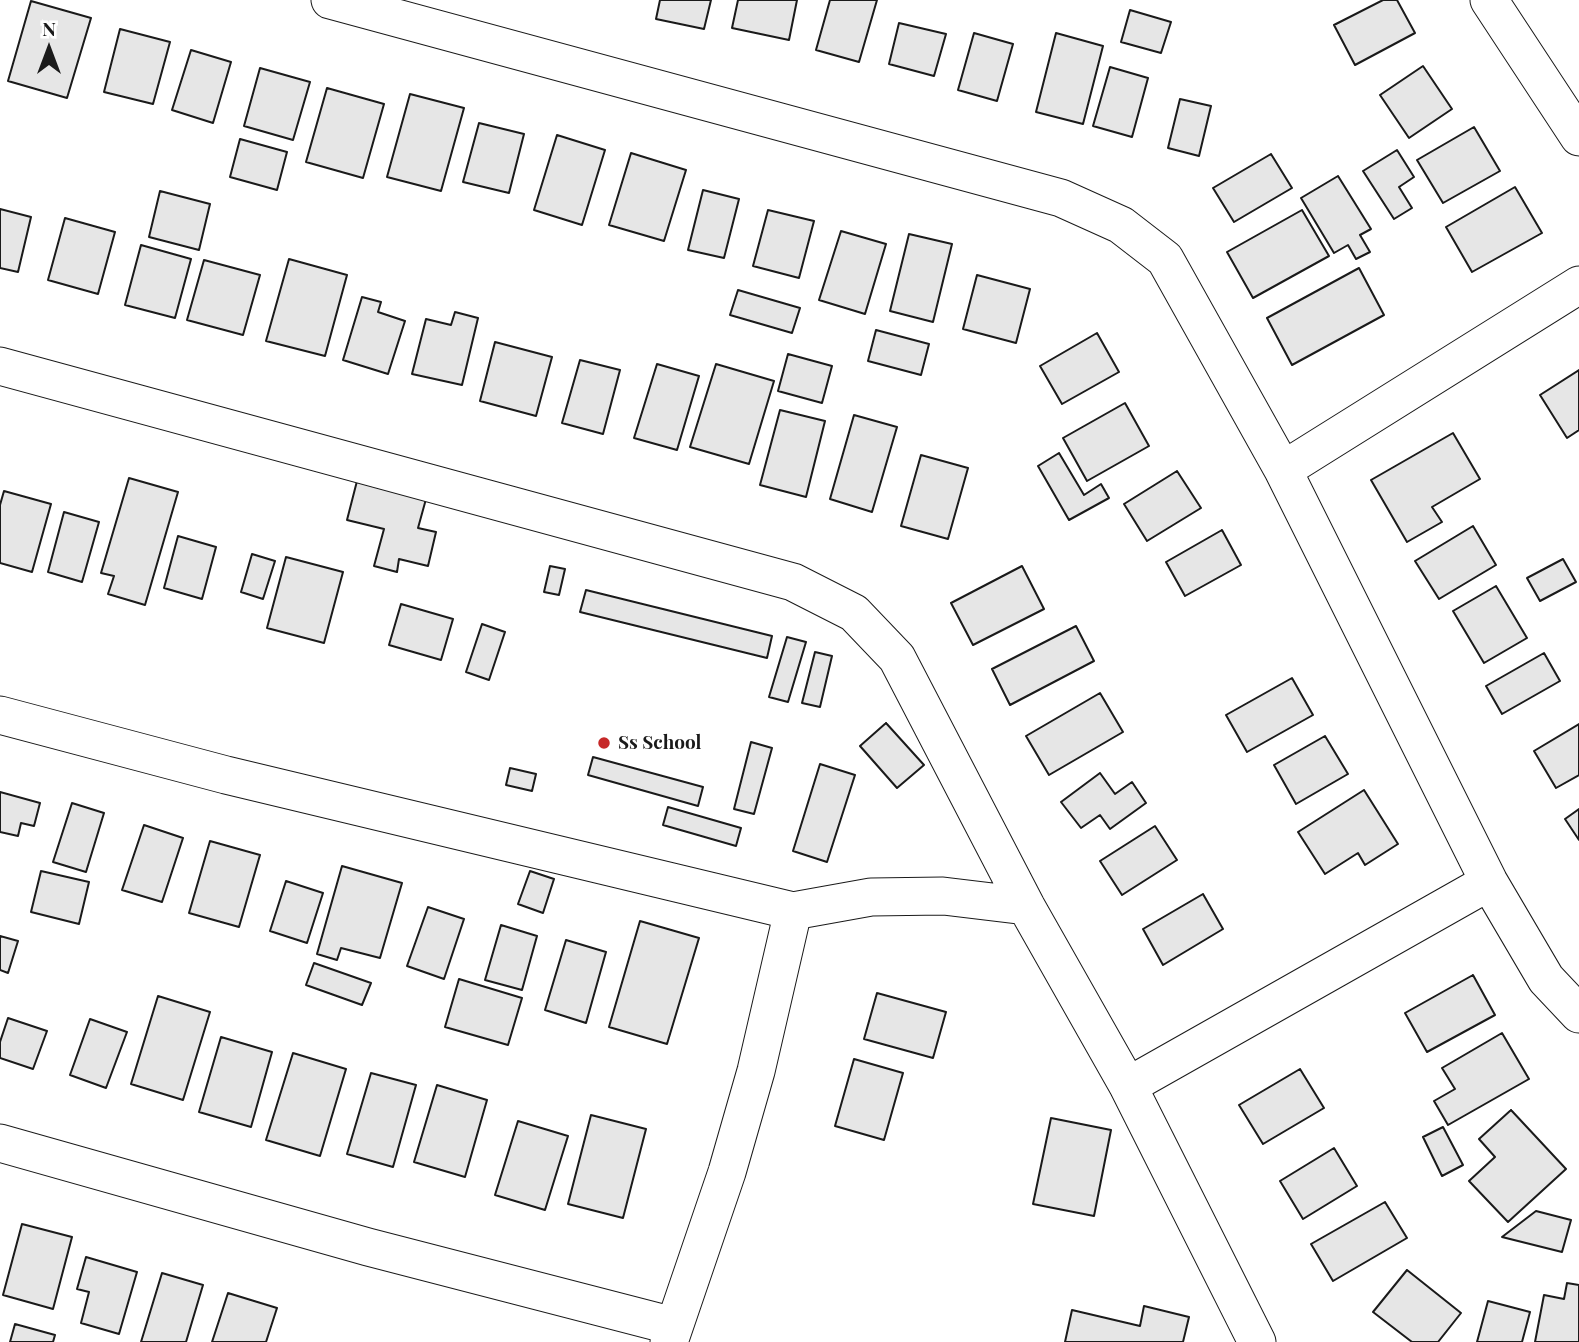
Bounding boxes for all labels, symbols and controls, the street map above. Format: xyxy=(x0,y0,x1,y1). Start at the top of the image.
north arrow xyxy=(14,14,84,84)
text: N xyxy=(42,15,56,41)
place label: Ss School xyxy=(618,732,702,754)
marker: Ss School xyxy=(596,735,612,751)

